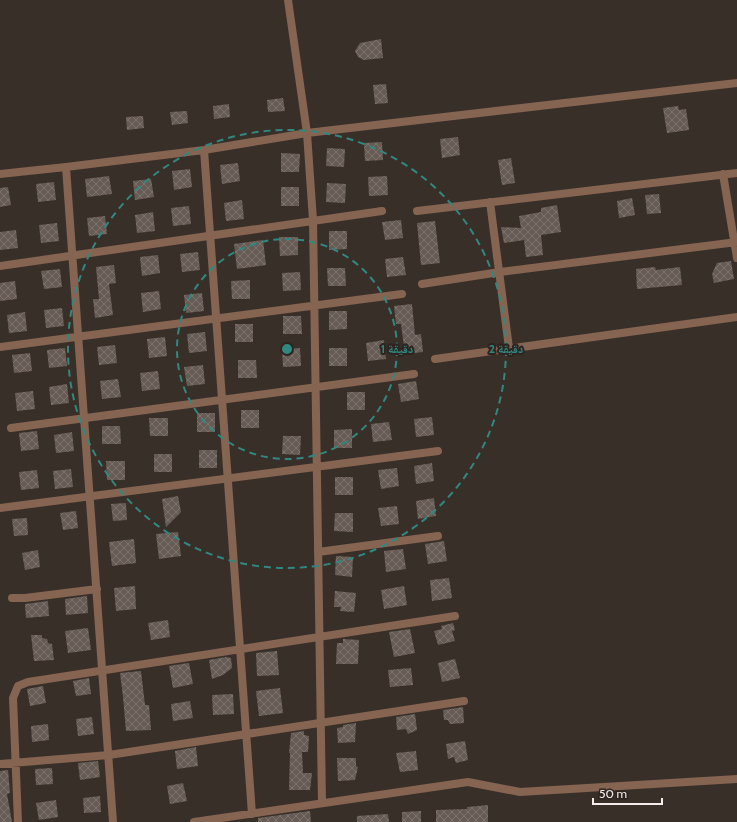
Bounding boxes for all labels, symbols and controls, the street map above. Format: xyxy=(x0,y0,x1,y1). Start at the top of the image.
text: 1 دقيقة xyxy=(381,341,413,356)
text: 2 دقيقة xyxy=(489,341,523,356)
centre of rings xyxy=(280,342,294,356)
scale bar xyxy=(593,780,662,806)
text: 50 m xyxy=(599,786,627,801)

